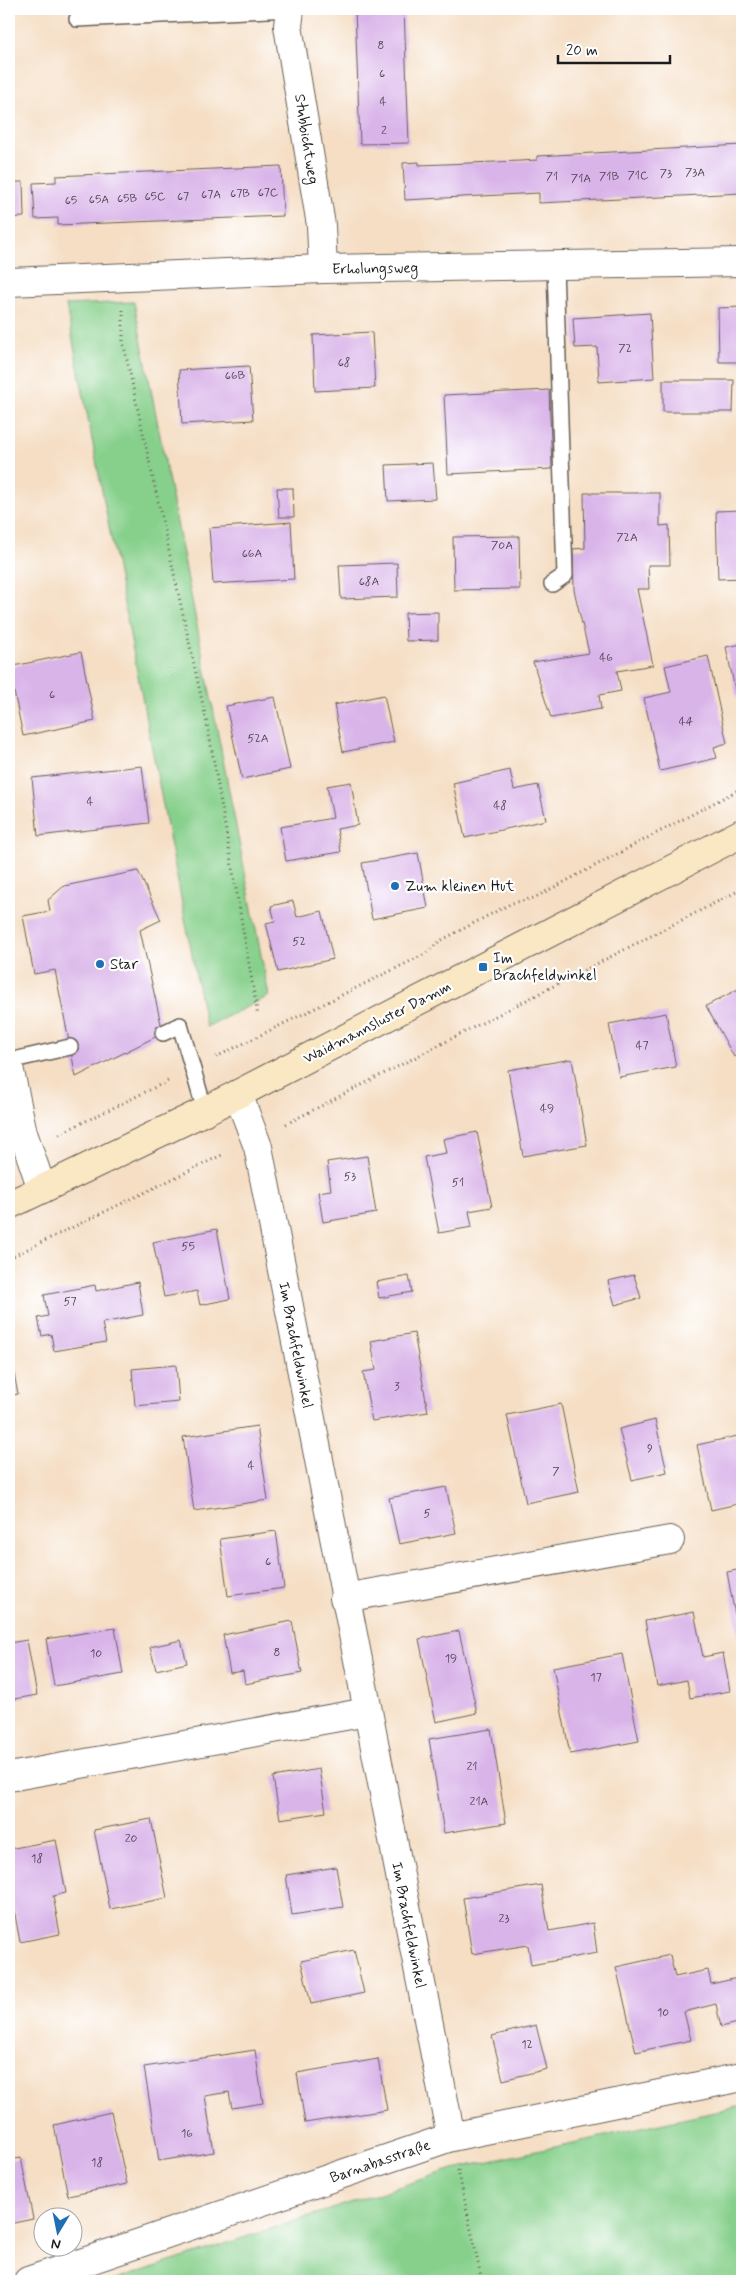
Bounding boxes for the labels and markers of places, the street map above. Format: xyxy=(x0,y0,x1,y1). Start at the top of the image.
place label: Zum kleinen Hut xyxy=(405,877,515,897)
marker: Zum kleinen Hut xyxy=(389,880,401,892)
place label: Im Brachfeldwinkel xyxy=(493,949,597,986)
place label: Star xyxy=(110,955,138,975)
marker: Star xyxy=(94,958,106,970)
marker: Im Brachfeldwinkel xyxy=(477,961,489,973)

